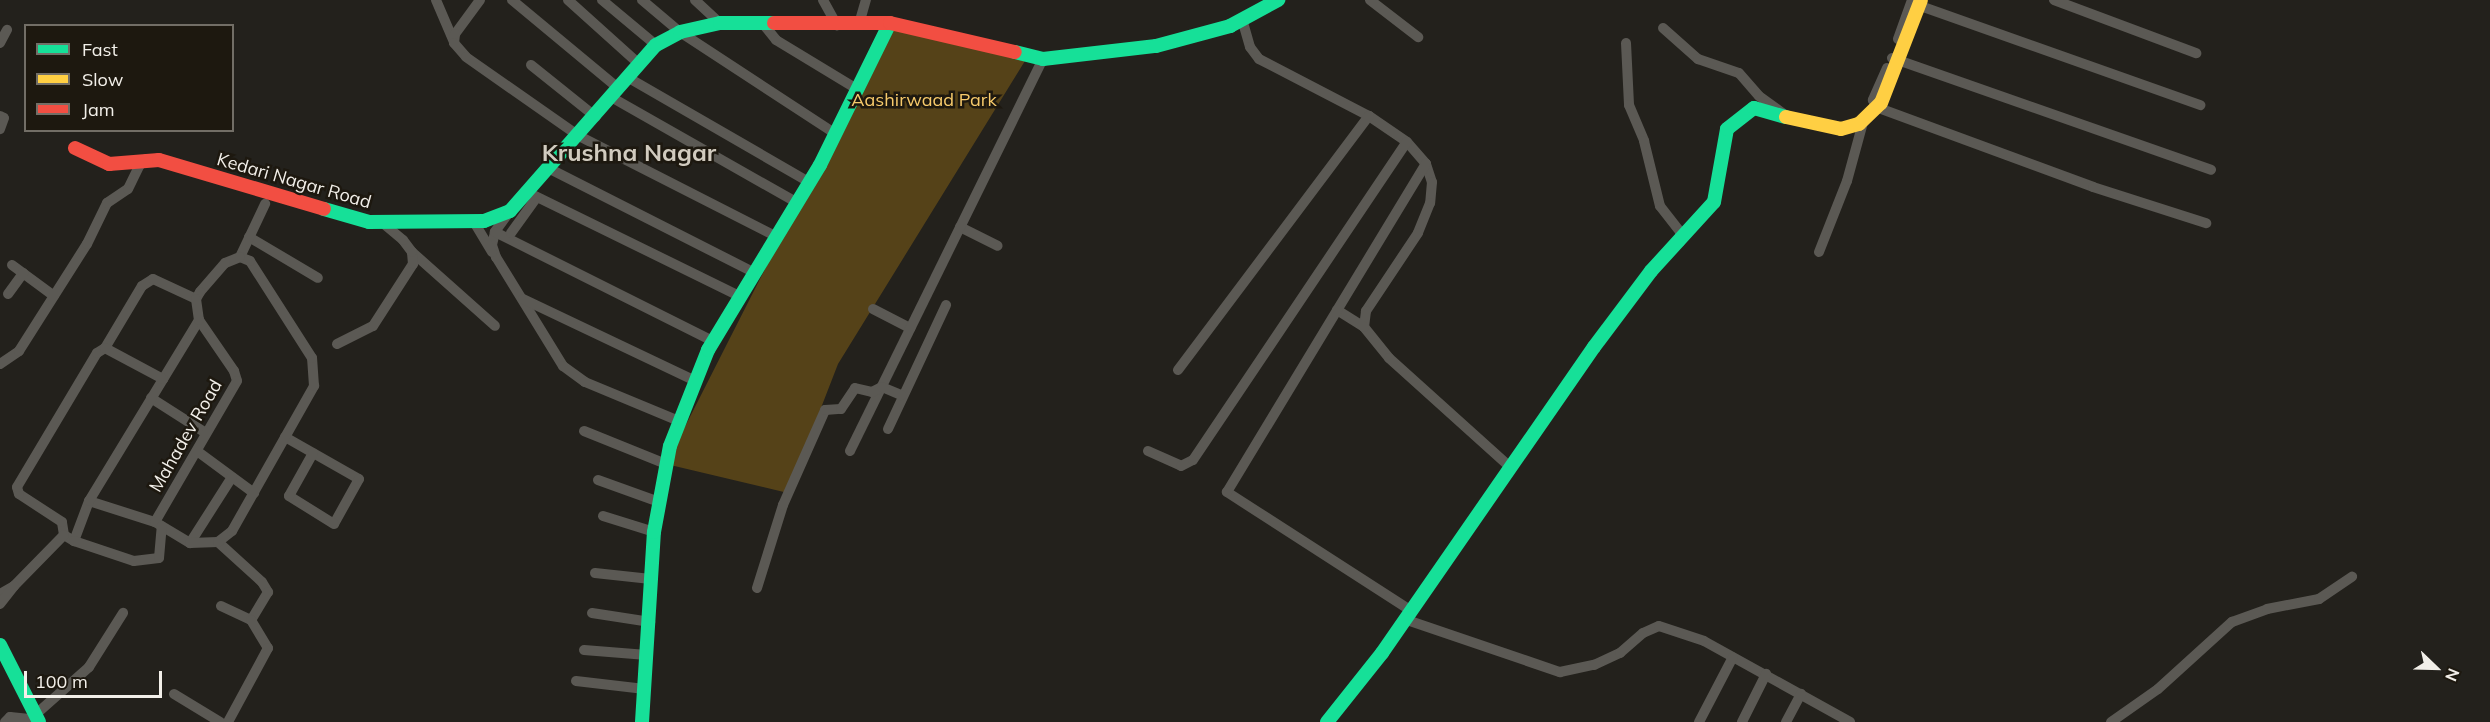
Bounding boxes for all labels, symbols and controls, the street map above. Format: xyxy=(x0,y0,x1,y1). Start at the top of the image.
legend xyxy=(24,24,234,132)
text: Fast xyxy=(82,38,118,61)
text: Slow xyxy=(82,68,123,91)
park label: Aashirwaad Park xyxy=(851,89,997,111)
text: Jam xyxy=(82,98,115,121)
district label: Krushna Nagar xyxy=(542,139,716,167)
street label: Kedari Nagar Road xyxy=(214,149,374,213)
street label: Mahadev Road xyxy=(145,376,227,496)
north arrow xyxy=(2406,638,2466,698)
scale bar xyxy=(27,659,165,697)
text: N xyxy=(2441,666,2464,685)
text: 100 m xyxy=(35,670,88,693)

